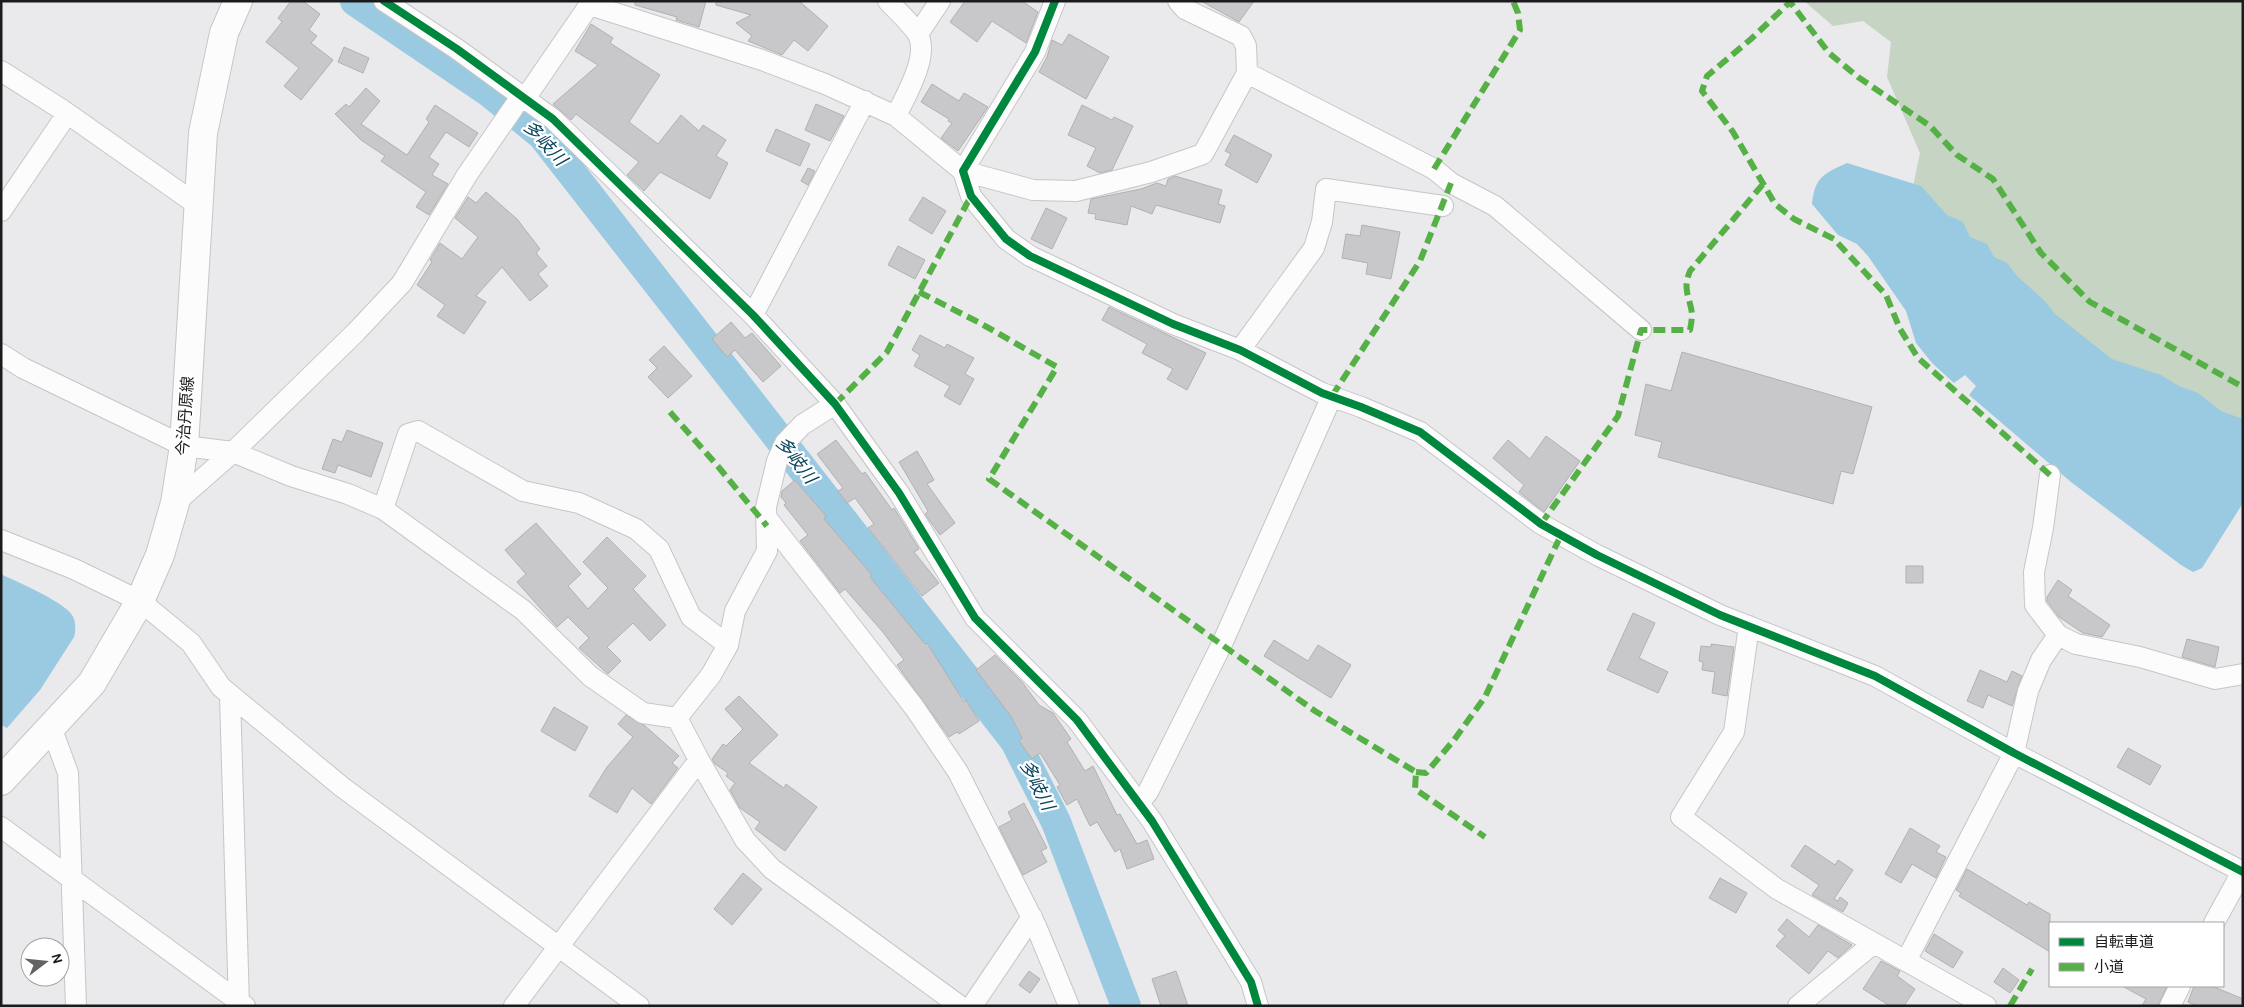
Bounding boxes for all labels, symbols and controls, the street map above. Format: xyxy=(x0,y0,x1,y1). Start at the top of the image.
water label: 多岐川 xyxy=(519,116,573,172)
street label: 今治丹原線 xyxy=(173,375,197,457)
water label: 多岐川 xyxy=(771,432,823,490)
water label: 多岐川 xyxy=(1015,756,1060,816)
legend xyxy=(2049,922,2224,987)
text: 自転車道 xyxy=(2094,933,2154,951)
north arrow xyxy=(20,937,70,987)
text: N xyxy=(47,951,67,966)
text: 小道 xyxy=(2094,958,2124,976)

